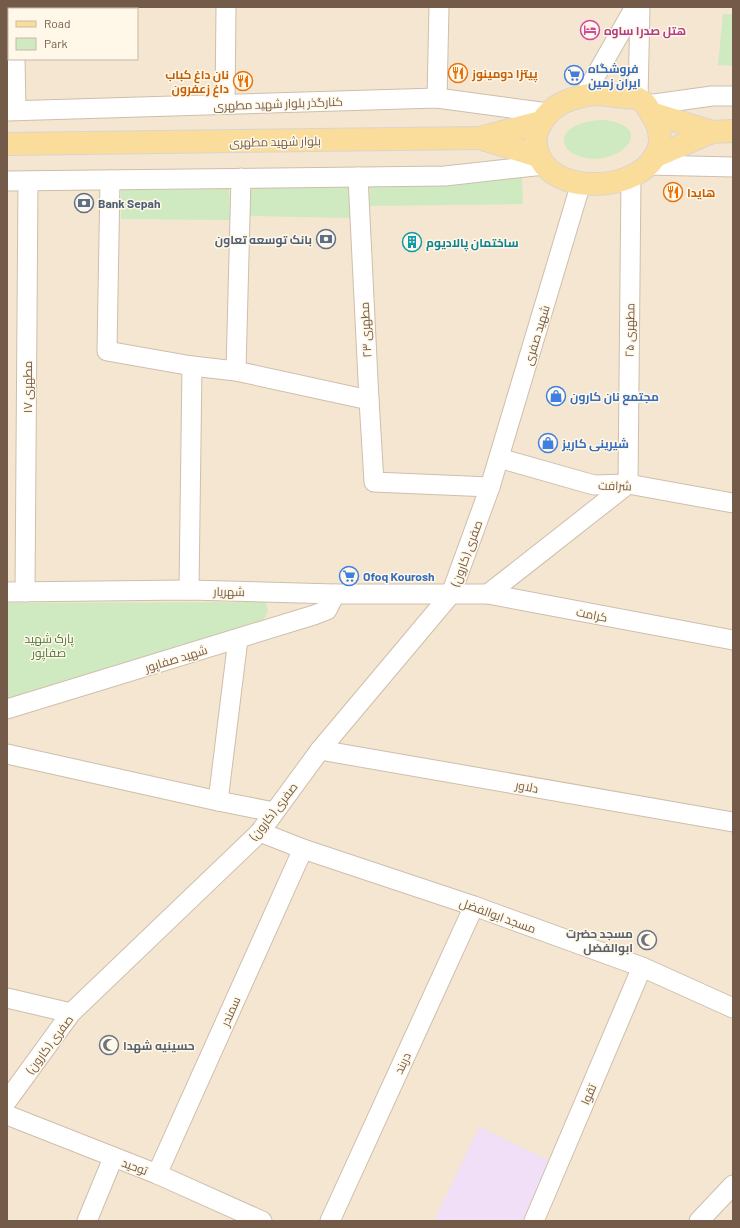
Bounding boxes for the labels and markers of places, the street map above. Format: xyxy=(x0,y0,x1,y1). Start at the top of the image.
hotel icon: هتل صدرا ساوه xyxy=(579,19,601,41)
place label: هتل صدرا ساوه xyxy=(604,23,686,39)
place label: فروشگاه ایران زمین xyxy=(588,61,641,91)
restaurant icon: پیتزا دومینوز xyxy=(447,62,469,84)
supermarket icon: فروشگاه ایران زمین xyxy=(563,64,585,86)
place label: پیتزا دومینوز xyxy=(471,66,538,83)
place label: نان داغ کباب داغ زعفرون xyxy=(165,67,229,98)
restaurant icon: نان داغ کباب داغ زعفرون xyxy=(232,70,254,92)
restaurant icon: هایدا xyxy=(662,181,684,203)
place label: هایدا xyxy=(687,185,715,200)
bank icon: Bank Sepah xyxy=(73,192,95,214)
place label: Bank Sepah xyxy=(98,196,161,210)
bank icon: بانک توسعه تعاون xyxy=(315,228,337,250)
building icon: ساختمان پالادیوم xyxy=(401,231,423,253)
place label: بانک توسعه تعاون xyxy=(215,232,312,248)
place label: ساختمان پالادیوم xyxy=(426,235,519,252)
shop icon: مجتمع نان کارون xyxy=(545,385,567,407)
place label: مجتمع نان کارون xyxy=(570,389,659,406)
shop icon: شیرینی کاریز xyxy=(537,432,559,454)
place label: شیرینی کاریز xyxy=(561,436,629,452)
supermarket icon: Ofoq Kourosh xyxy=(338,565,360,587)
place label: Ofoq Kourosh xyxy=(363,569,435,583)
place label: مسجد حضرت ابوالفضل xyxy=(566,926,633,956)
mosque icon: مسجد حضرت ابوالفضل xyxy=(636,929,658,951)
mosque icon: حسینیه شهدا xyxy=(98,1034,120,1056)
place label: حسینیه شهدا xyxy=(123,1038,195,1054)

